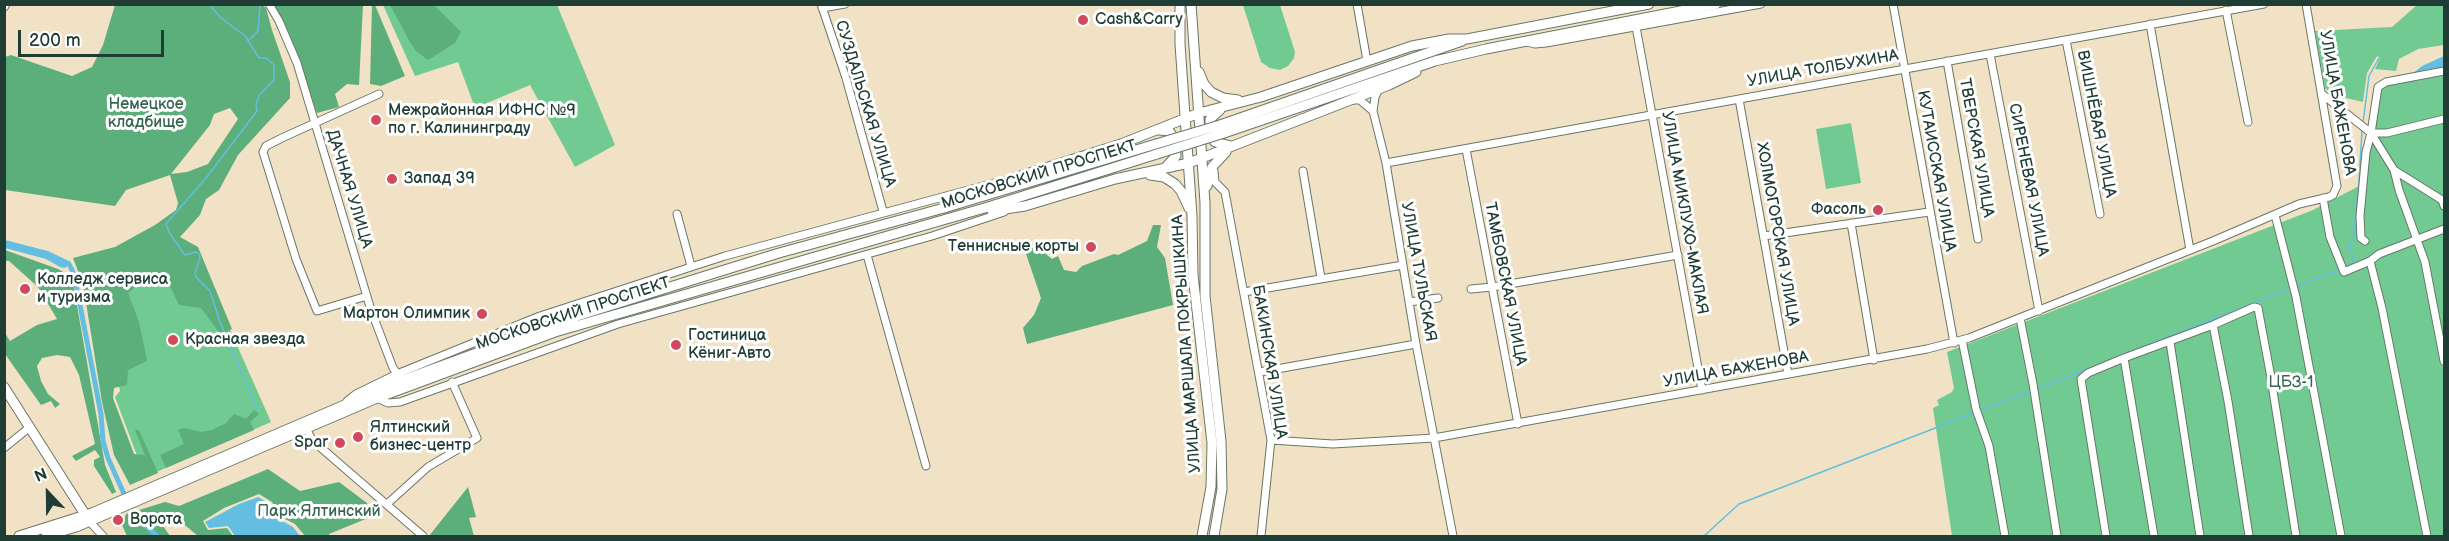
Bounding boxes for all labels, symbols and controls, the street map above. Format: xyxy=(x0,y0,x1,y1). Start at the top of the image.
place label: Cash&Carry xyxy=(1095,10,1183,30)
marker: Cash&Carry xyxy=(1076,13,1090,27)
scale bar xyxy=(21,18,166,56)
street label: СУЗДАЛЬСКАЯ УЛИЦА xyxy=(830,18,900,190)
street label: УЛИЦА БАЖЕНОВА xyxy=(2315,29,2359,177)
text: 200 m xyxy=(29,30,81,51)
street label: УЛИЦА ТОЛБУХИНА xyxy=(1746,46,1900,92)
street label: ВИШНЁВАЯ УЛИЦА xyxy=(2072,49,2120,199)
street label: ТВЕРСКАЯ УЛИЦА xyxy=(1954,77,1998,219)
street label: КУТАИССКАЯ УЛИЦА xyxy=(1912,89,1960,253)
park label: Немецкое кладбище xyxy=(108,95,184,133)
place label: Межрайонная ИФНС №9 по г. Калининграду xyxy=(388,101,576,139)
street label: СИРЕНЕВАЯ УЛИЦА xyxy=(2004,102,2052,258)
street label: УЛИЦА МИКЛУХО-МАКЛАЯ xyxy=(1657,110,1711,316)
marker: Межрайонная ИФНС №9 по г. Калининграду xyxy=(369,113,383,127)
street label: ДАЧНАЯ УЛИЦА xyxy=(322,127,376,251)
street label: МОСКОВСКИЙ ПРОСПЕКТ xyxy=(939,136,1139,214)
street label: ХОЛМОГОРСКАЯ УЛИЦА xyxy=(1751,141,1803,327)
place label: Запад 39 xyxy=(404,169,475,189)
marker: Запад 39 xyxy=(385,172,399,186)
place label: Фасоль xyxy=(1811,200,1866,220)
street label: УЛИЦА ТУЛЬСКАЯ xyxy=(1396,201,1440,343)
street label: ТАМБОВСКАЯ УЛИЦА xyxy=(1480,201,1530,367)
marker: Фасоль xyxy=(1871,203,1885,217)
street label: УЛИЦА МАРШАЛА ПОКРЫШКИНА xyxy=(1168,214,1206,474)
place label: Теннисные корты xyxy=(948,237,1079,257)
marker: Теннисные корты xyxy=(1084,240,1098,254)
place label: Колледж сервиса и туризма xyxy=(37,270,168,308)
street label: МОСКОВСКИЙ ПРОСПЕКТ xyxy=(474,274,672,354)
marker: Колледж сервиса и туризма xyxy=(18,282,32,296)
street label: БАКИНСКАЯ УЛИЦА xyxy=(1247,284,1291,440)
place label: Мартон Олимпик xyxy=(343,304,470,324)
marker: Мартон Олимпик xyxy=(475,307,489,321)
place label: Гостиница Кёниг-Авто xyxy=(688,326,771,364)
place label: Красная звезда xyxy=(185,330,305,350)
marker: Красная звезда xyxy=(166,333,180,347)
marker: Гостиница Кёниг-Авто xyxy=(669,338,683,352)
street label: УЛИЦА БАЖЕНОВА xyxy=(1662,348,1810,392)
park label: ЦБЗ-1 xyxy=(2269,373,2313,393)
place label: Ялтинский бизнес-центр xyxy=(370,418,471,456)
marker: Ялтинский бизнес-центр xyxy=(351,430,365,444)
place label: Spar xyxy=(294,433,328,453)
marker: Spar xyxy=(333,436,347,450)
north arrow xyxy=(18,463,78,523)
text: N xyxy=(32,465,50,487)
park label: Парк Ялтинский xyxy=(257,502,381,522)
place label: Ворота xyxy=(130,510,182,530)
marker: Ворота xyxy=(111,513,125,527)

